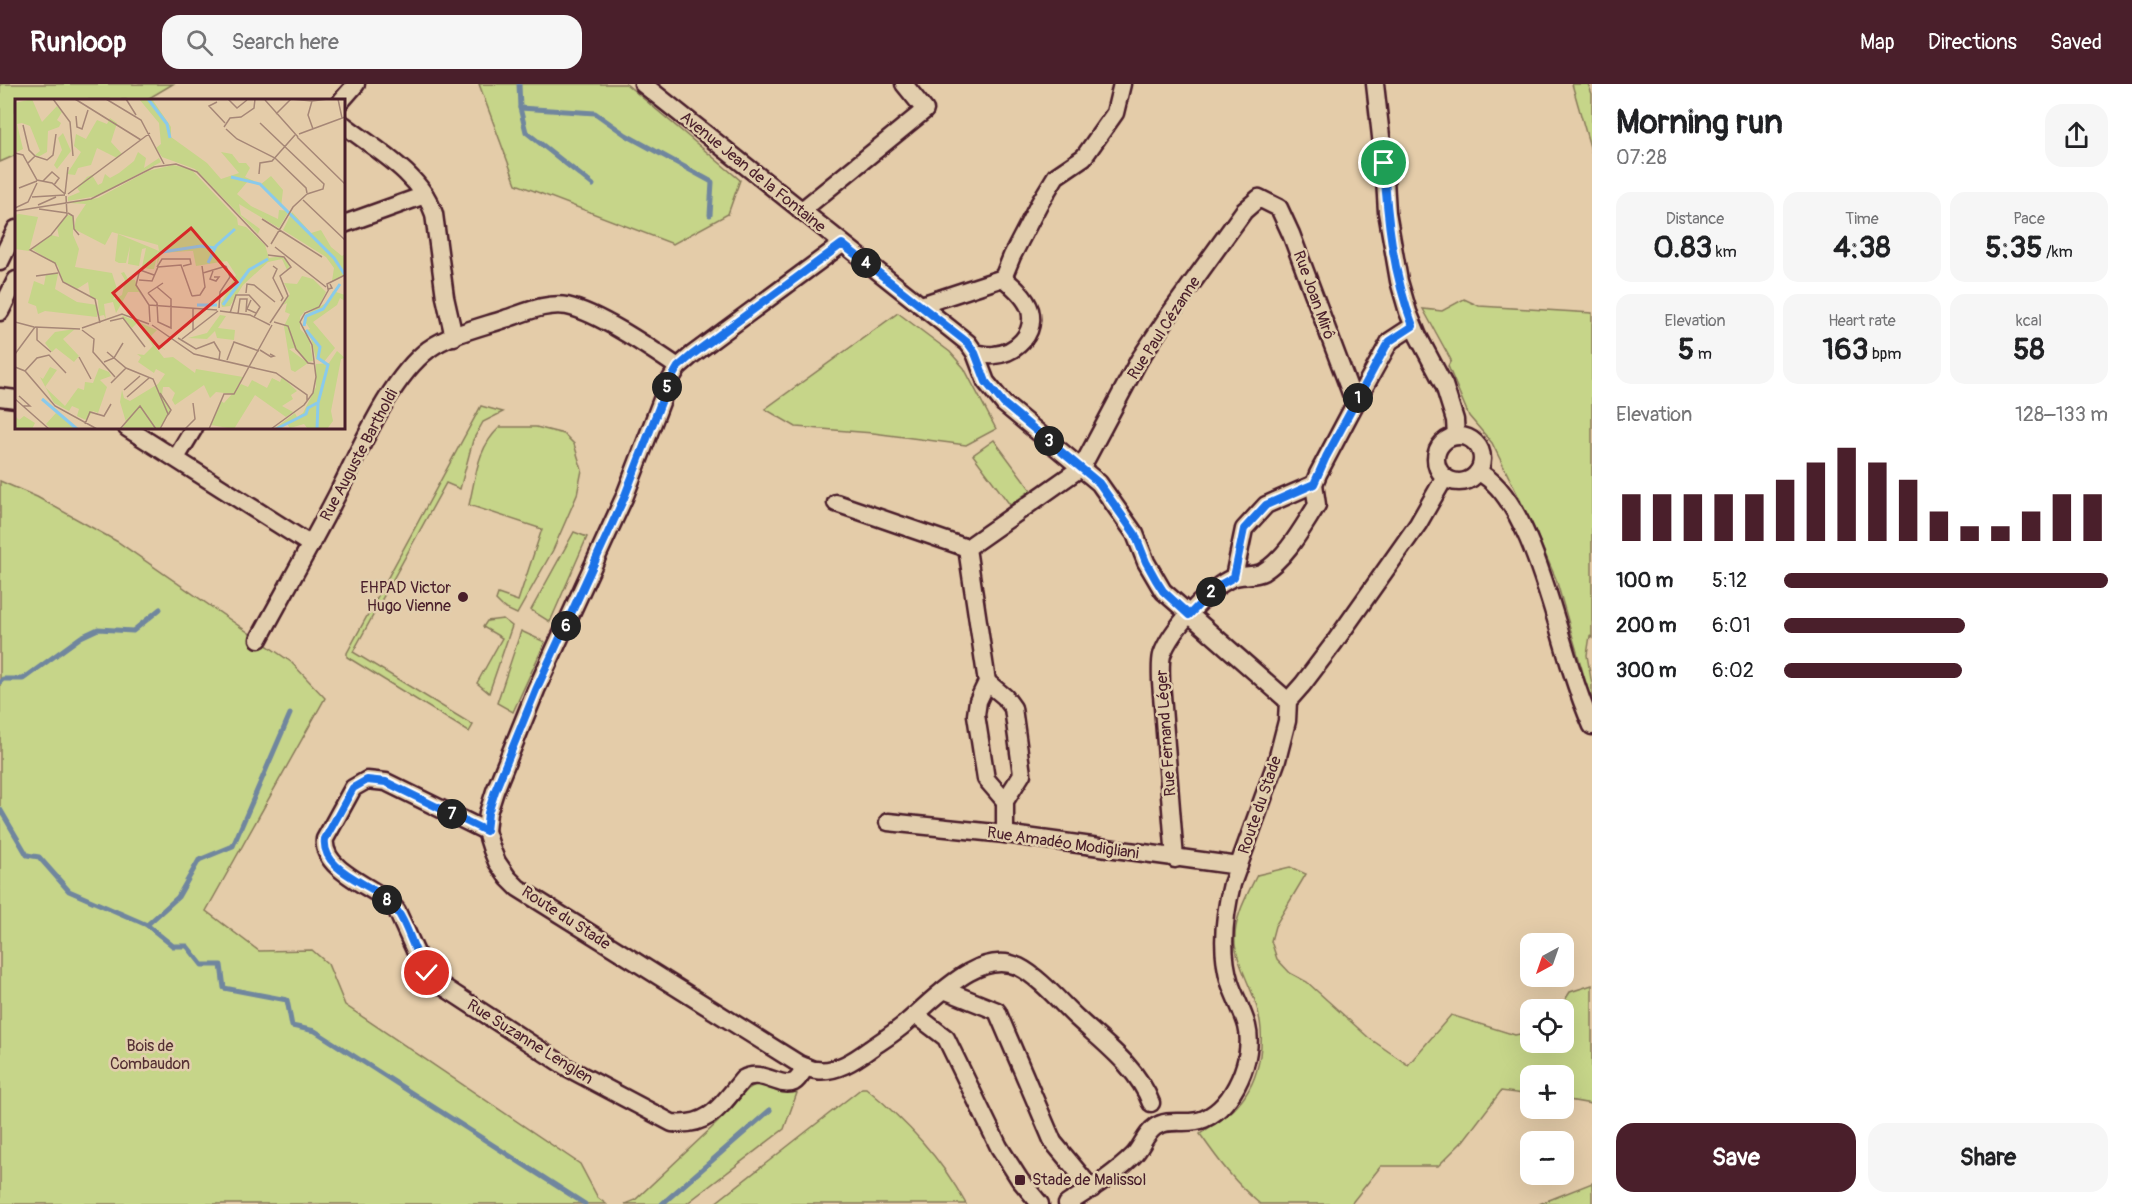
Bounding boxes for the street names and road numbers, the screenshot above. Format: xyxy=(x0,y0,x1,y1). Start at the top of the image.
street label: Avenue Jean de la Fontaine xyxy=(676,107,830,237)
street label: Rue Joan Mirô xyxy=(1289,248,1339,342)
street label: Rue Paul Cézanne xyxy=(1123,273,1205,383)
street label: Rue Auguste Bartholdi xyxy=(316,385,402,524)
street label: Rue Fernand Léger xyxy=(1152,669,1180,797)
street label: Route du Stade xyxy=(1234,753,1286,857)
street label: Rue Amadéo Modigliani xyxy=(986,822,1140,864)
street label: Route du Stade xyxy=(518,882,614,954)
street label: Rue Suzanne Lenglen xyxy=(463,995,597,1089)

